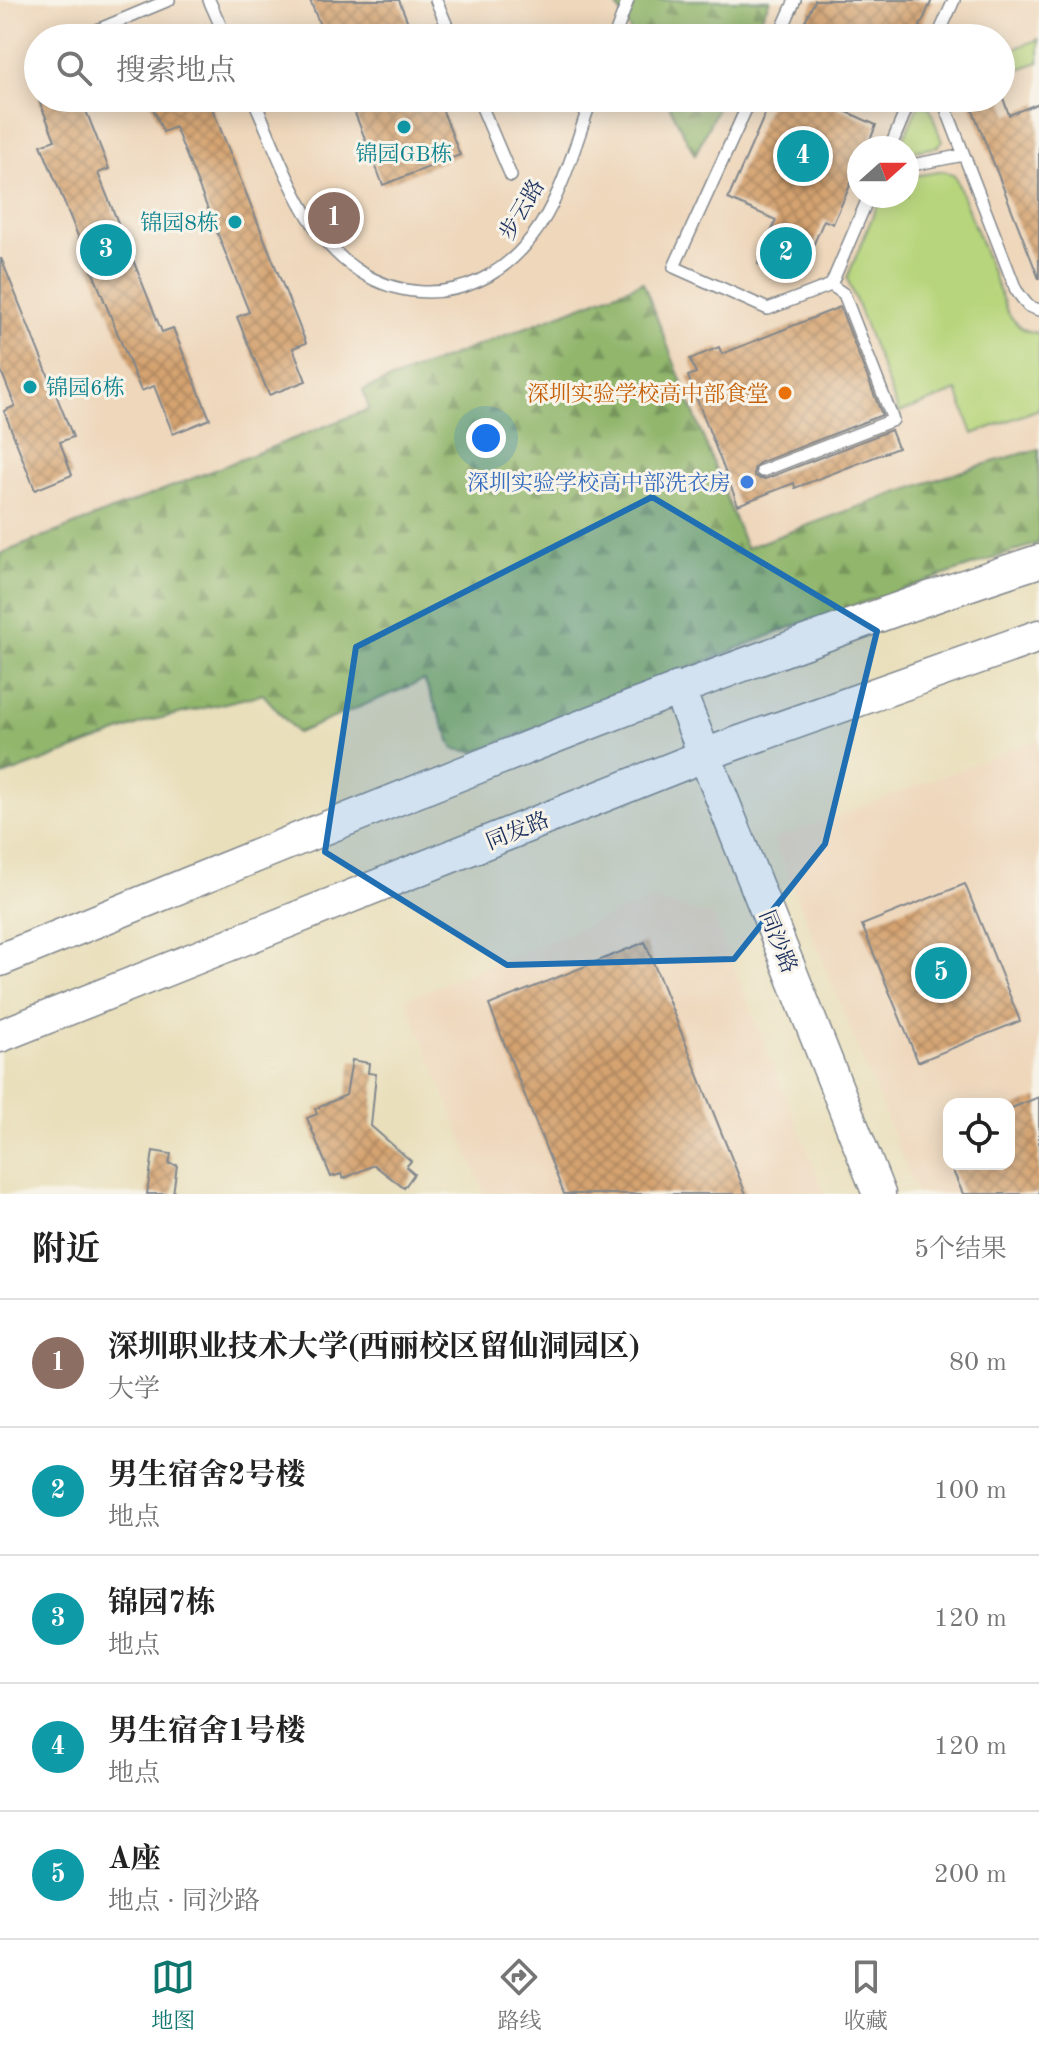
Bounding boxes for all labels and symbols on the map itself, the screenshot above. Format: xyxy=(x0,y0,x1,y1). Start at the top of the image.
marker: 锦园GB栋 xyxy=(395,118,413,136)
pin: 4 xyxy=(777,126,829,186)
north arrow xyxy=(847,136,919,208)
place label: 锦园GB栋 xyxy=(355,142,453,166)
street label: 步云路 xyxy=(495,175,549,244)
pin: 1 xyxy=(308,188,360,248)
place label: 锦园8栋 xyxy=(140,211,219,235)
marker: 锦园8栋 xyxy=(226,213,244,231)
pin: 3 xyxy=(80,220,132,280)
pin: 2 xyxy=(760,223,812,283)
place label: 锦园6栋 xyxy=(46,376,125,400)
marker: 锦园6栋 xyxy=(21,378,39,396)
place label: 深圳实验学校高中部食堂 xyxy=(527,382,769,406)
marker: 深圳实验学校高中部食堂 xyxy=(776,384,794,402)
your location xyxy=(466,418,506,458)
place label: 深圳实验学校高中部洗衣房 xyxy=(467,471,731,495)
marker: 深圳实验学校高中部洗衣房 xyxy=(738,473,756,491)
street label: 同发路 xyxy=(482,807,552,854)
street label: 同沙路 xyxy=(755,906,802,976)
pin: 5 xyxy=(915,943,967,1003)

